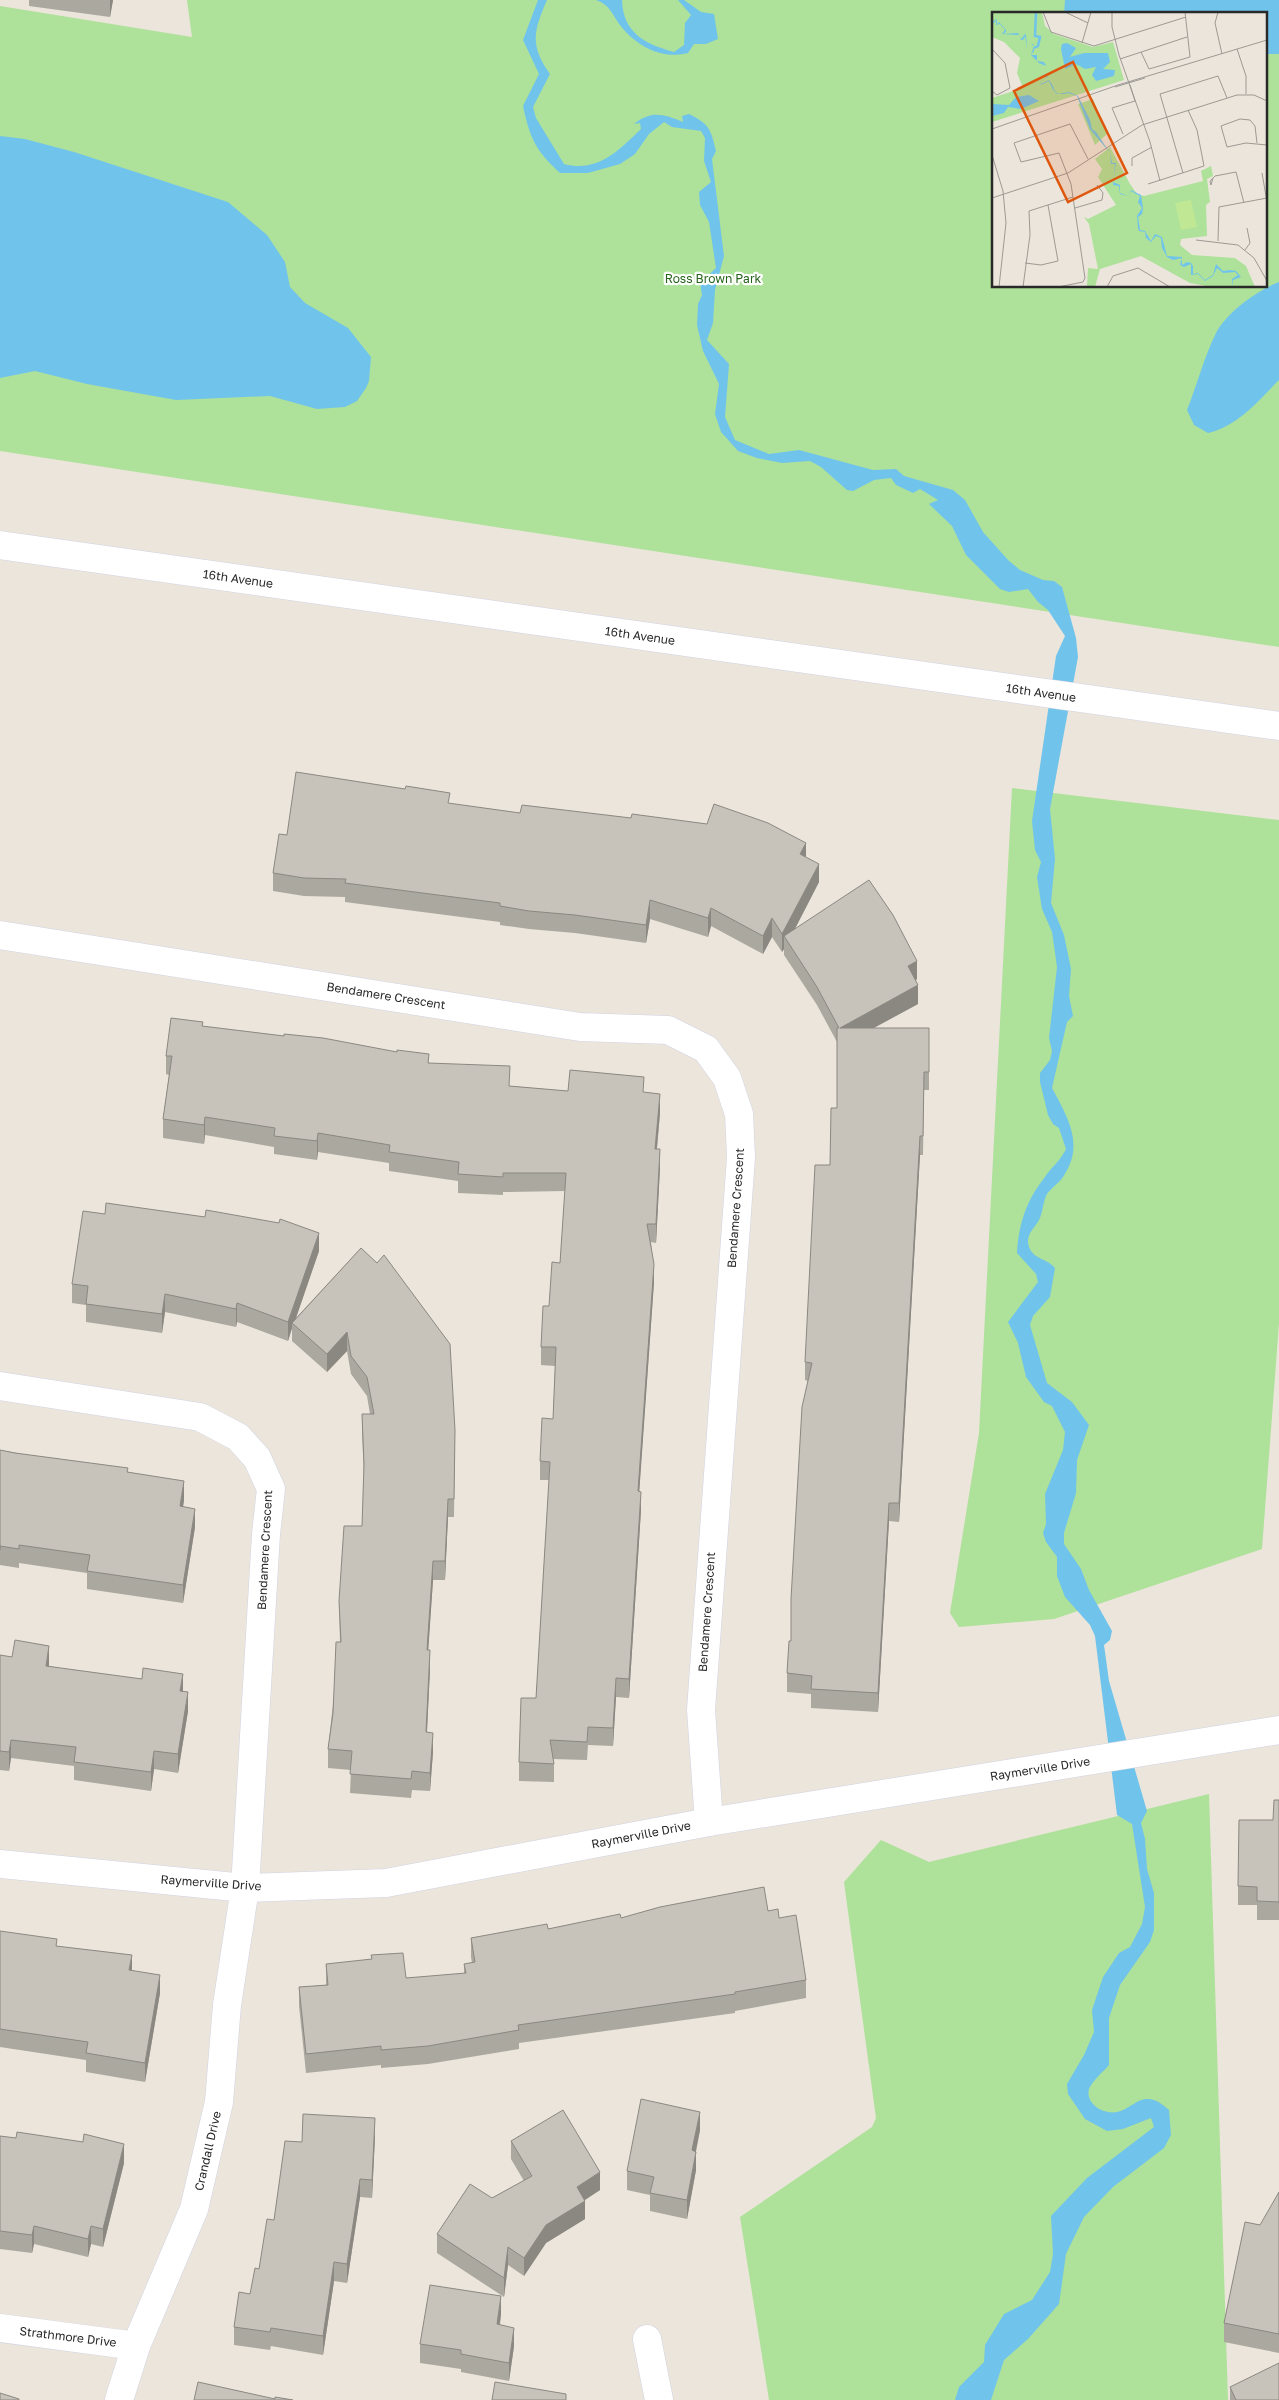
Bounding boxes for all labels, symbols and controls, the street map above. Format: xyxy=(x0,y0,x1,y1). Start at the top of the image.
inset map xyxy=(992,12,1266,288)
park label: Ross Brown Park xyxy=(665,271,762,286)
street label: 16th Avenue xyxy=(202,566,274,591)
street label: 16th Avenue xyxy=(604,623,676,648)
street label: 16th Avenue xyxy=(1005,680,1077,705)
street label: Bendamere Crescent xyxy=(326,979,447,1012)
street label: Bendamere Crescent xyxy=(724,1147,747,1268)
street label: Bendamere Crescent xyxy=(254,1489,275,1610)
street label: Bendamere Crescent xyxy=(695,1551,718,1672)
street label: Raymerville Drive xyxy=(989,1753,1091,1784)
street label: Raymerville Drive xyxy=(590,1817,692,1852)
street label: Raymerville Drive xyxy=(160,1871,262,1894)
street label: Crandall Drive xyxy=(191,2109,224,2192)
street label: Strathmore Drive xyxy=(19,2323,118,2350)

